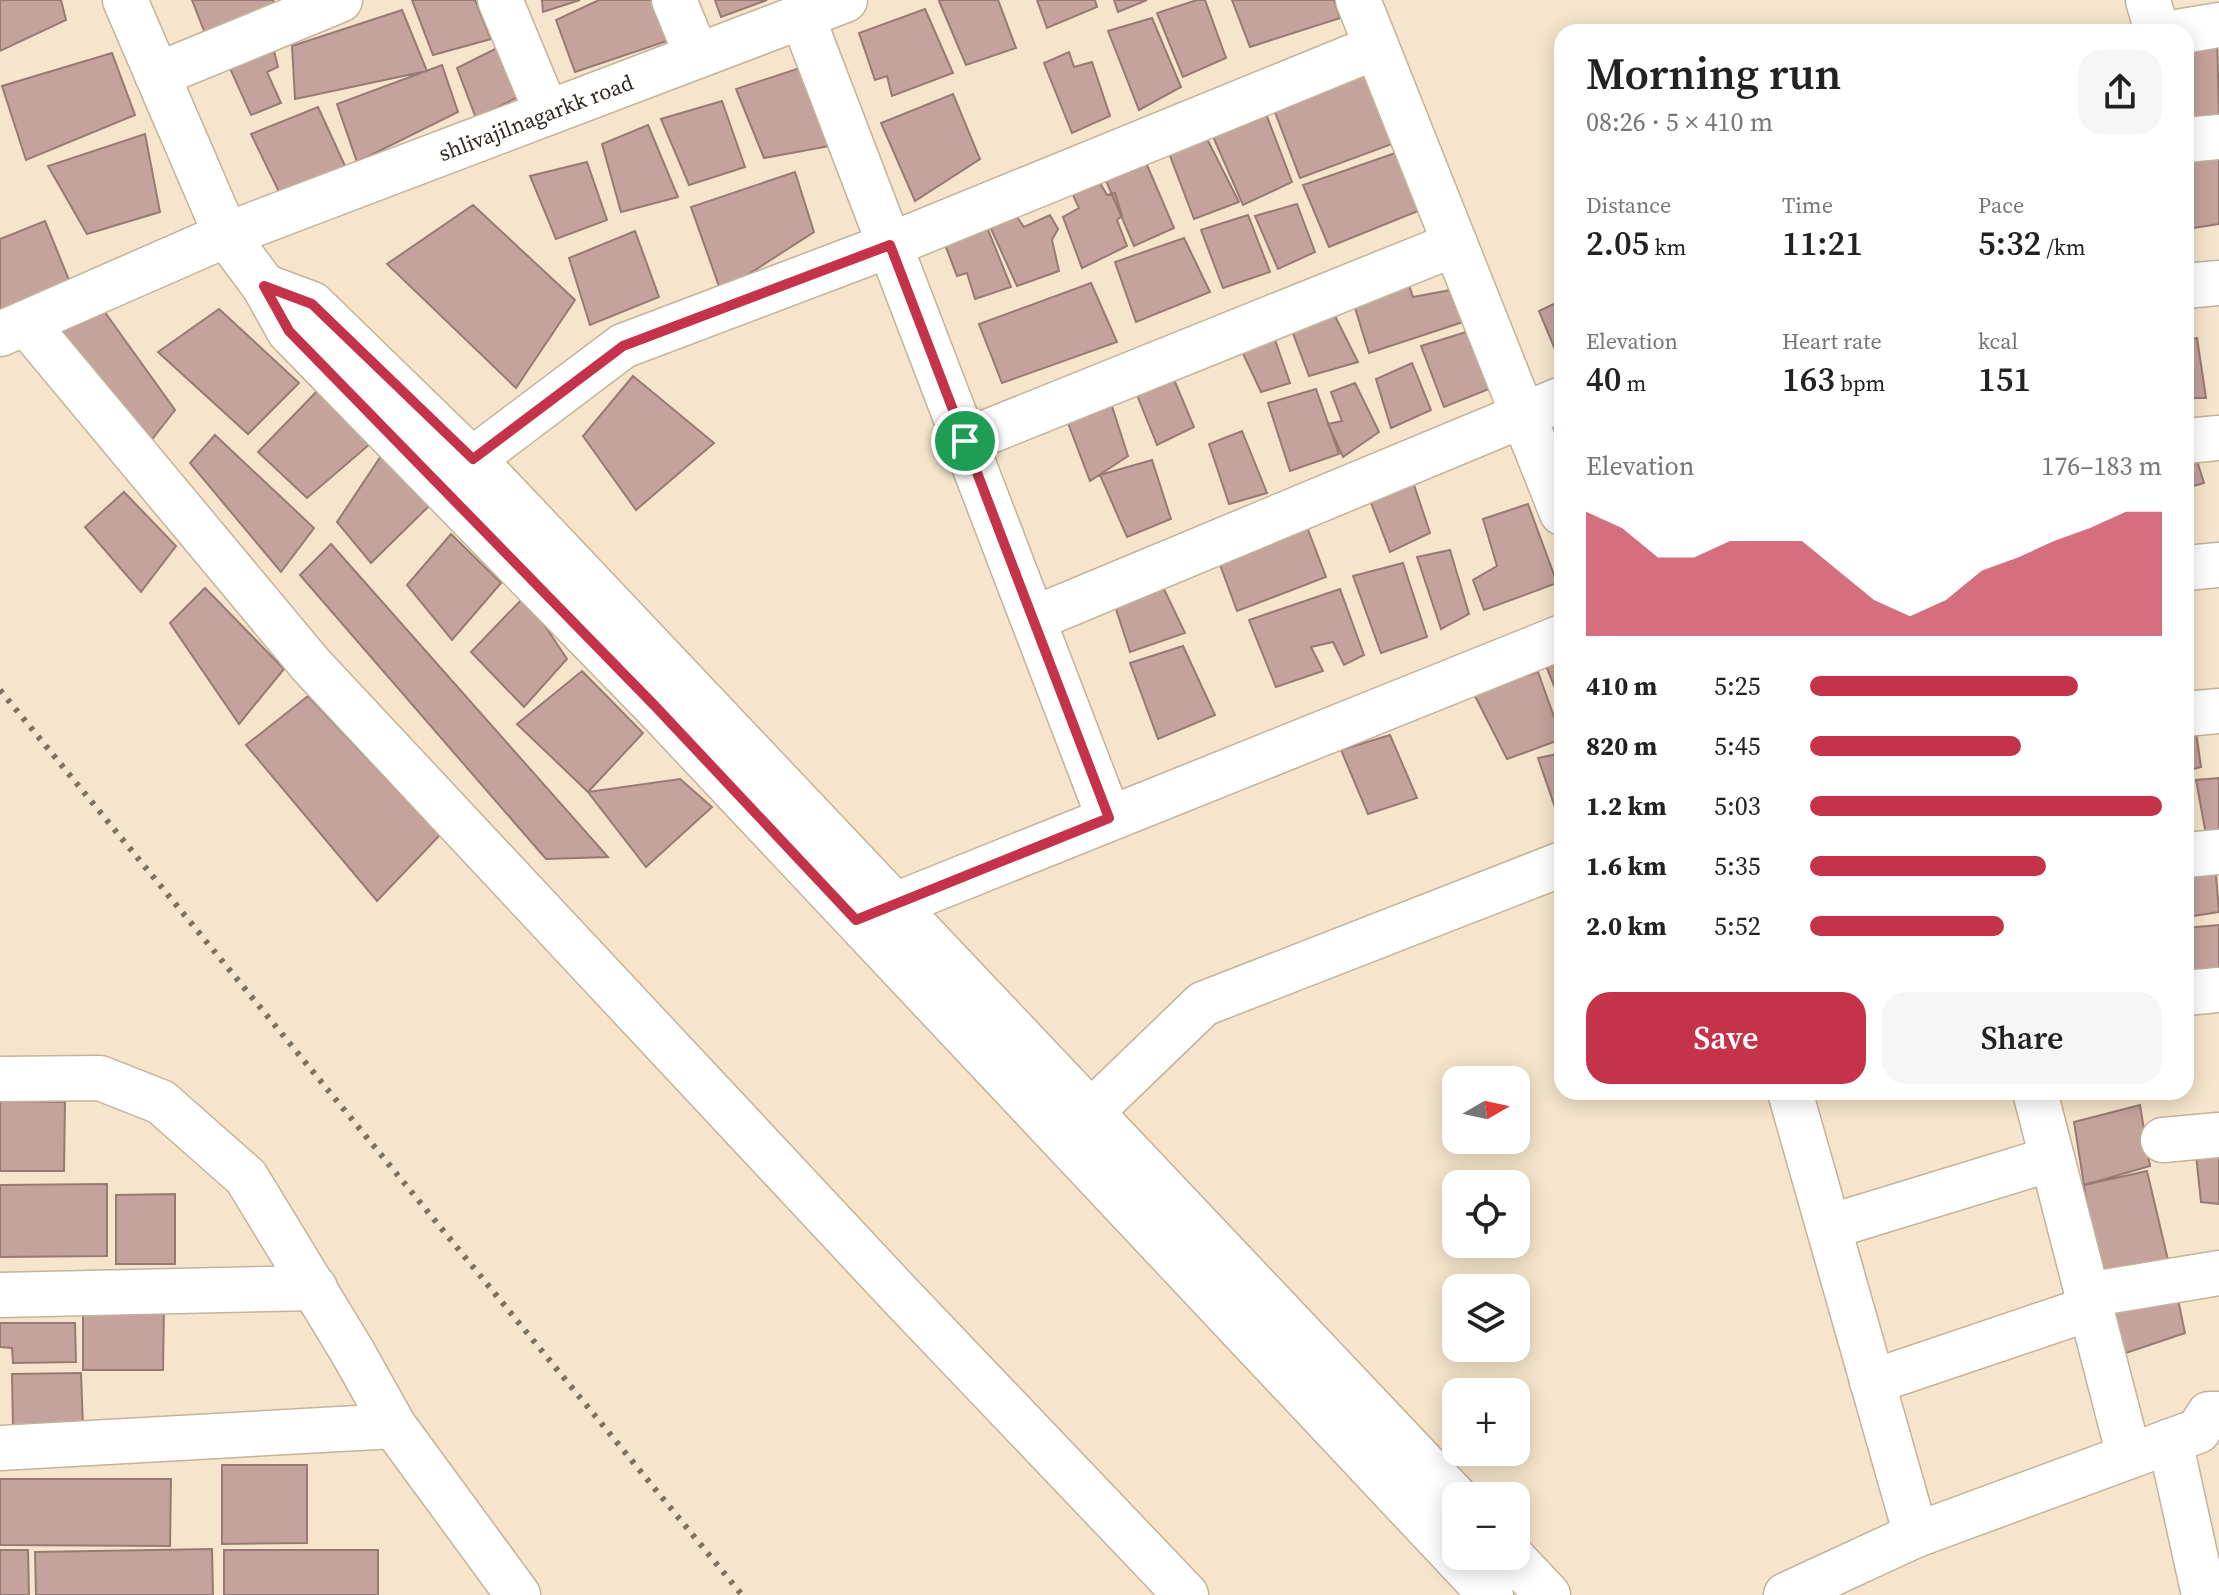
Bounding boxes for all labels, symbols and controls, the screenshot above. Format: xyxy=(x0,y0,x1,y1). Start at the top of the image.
text: Morning run xyxy=(1586,43,1842,104)
button: share xyxy=(2078,50,2162,134)
street label: shlivajilnagarkk road xyxy=(434,67,638,168)
text: 08:26 · 5 × 410 m xyxy=(1586,104,1773,140)
text: Distance xyxy=(1586,190,1671,220)
text: Time xyxy=(1782,190,1833,220)
text: Pace xyxy=(1978,190,2024,220)
text: 2.05 xyxy=(1586,220,1649,266)
text: 11:21 xyxy=(1782,220,1863,266)
text: 5:32 xyxy=(1978,220,2041,266)
text: km xyxy=(1649,232,1686,262)
text: /km xyxy=(2041,232,2086,262)
text: Elevation xyxy=(1586,326,1678,356)
text: Heart rate xyxy=(1782,326,1882,356)
text: kcal xyxy=(1978,326,2018,356)
text: 40 xyxy=(1586,356,1621,402)
text: 163 xyxy=(1782,356,1835,402)
text: 151 xyxy=(1978,356,2031,402)
text: m xyxy=(1621,368,1646,398)
text: bpm xyxy=(1835,368,1885,398)
pin xyxy=(931,407,999,475)
icon: arrive xyxy=(943,419,987,463)
text: Elevation xyxy=(1586,448,1695,484)
text: 176–183 m xyxy=(2041,448,2162,484)
text: 410 m xyxy=(1586,668,1657,704)
text: 5:25 xyxy=(1714,668,1761,704)
text: 820 m xyxy=(1586,728,1657,764)
text: 5:45 xyxy=(1714,728,1761,764)
text: 1.2 km xyxy=(1586,788,1667,824)
text: 5:03 xyxy=(1714,788,1761,824)
text: 1.6 km xyxy=(1586,848,1667,884)
text: 5:35 xyxy=(1714,848,1761,884)
text: 2.0 km xyxy=(1586,908,1667,944)
text: 5:52 xyxy=(1714,908,1761,944)
button: Save xyxy=(1586,992,1866,1084)
button: Share xyxy=(1882,992,2162,1084)
north arrow xyxy=(1442,1066,1530,1154)
map controls xyxy=(1442,1066,1530,1570)
button: locate xyxy=(1442,1170,1530,1258)
button: layers xyxy=(1442,1274,1530,1362)
button: + xyxy=(1442,1378,1530,1466)
button: − xyxy=(1442,1482,1530,1570)

